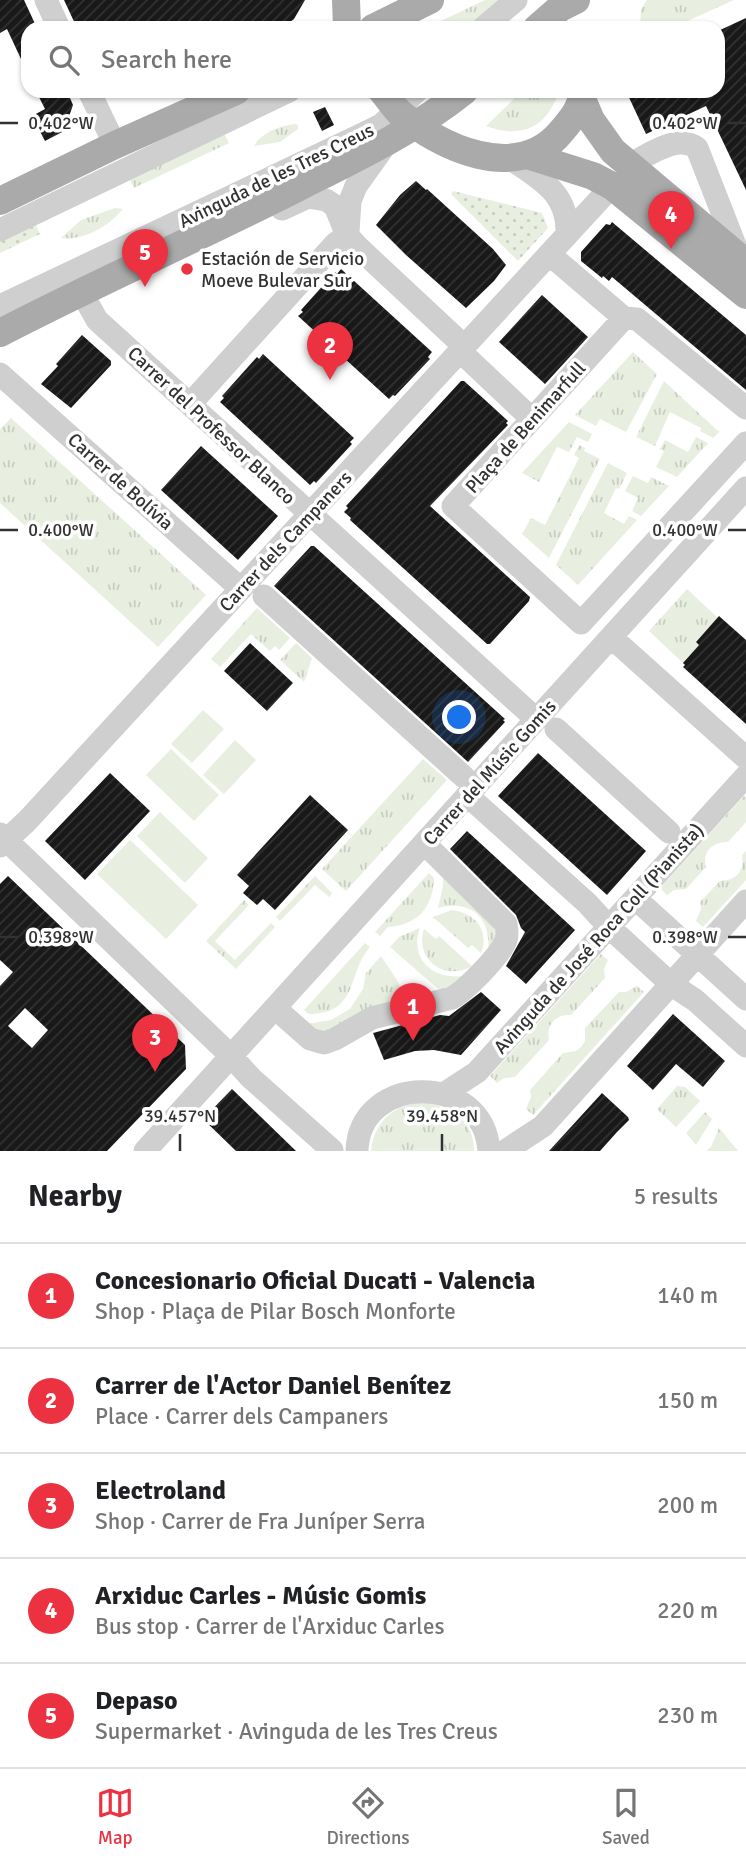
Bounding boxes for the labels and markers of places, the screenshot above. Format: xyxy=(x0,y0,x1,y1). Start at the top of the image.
pin: 4 xyxy=(648,191,694,249)
pin: 5 xyxy=(122,229,168,287)
place label: Estación de Servicio Moeve Bulevar Sur xyxy=(201,247,364,293)
marker: Estación de Servicio Moeve Bulevar Sur xyxy=(179,261,195,277)
pin: 2 xyxy=(307,322,353,380)
pin: 1 xyxy=(390,983,436,1041)
pin: 3 xyxy=(132,1014,178,1072)

